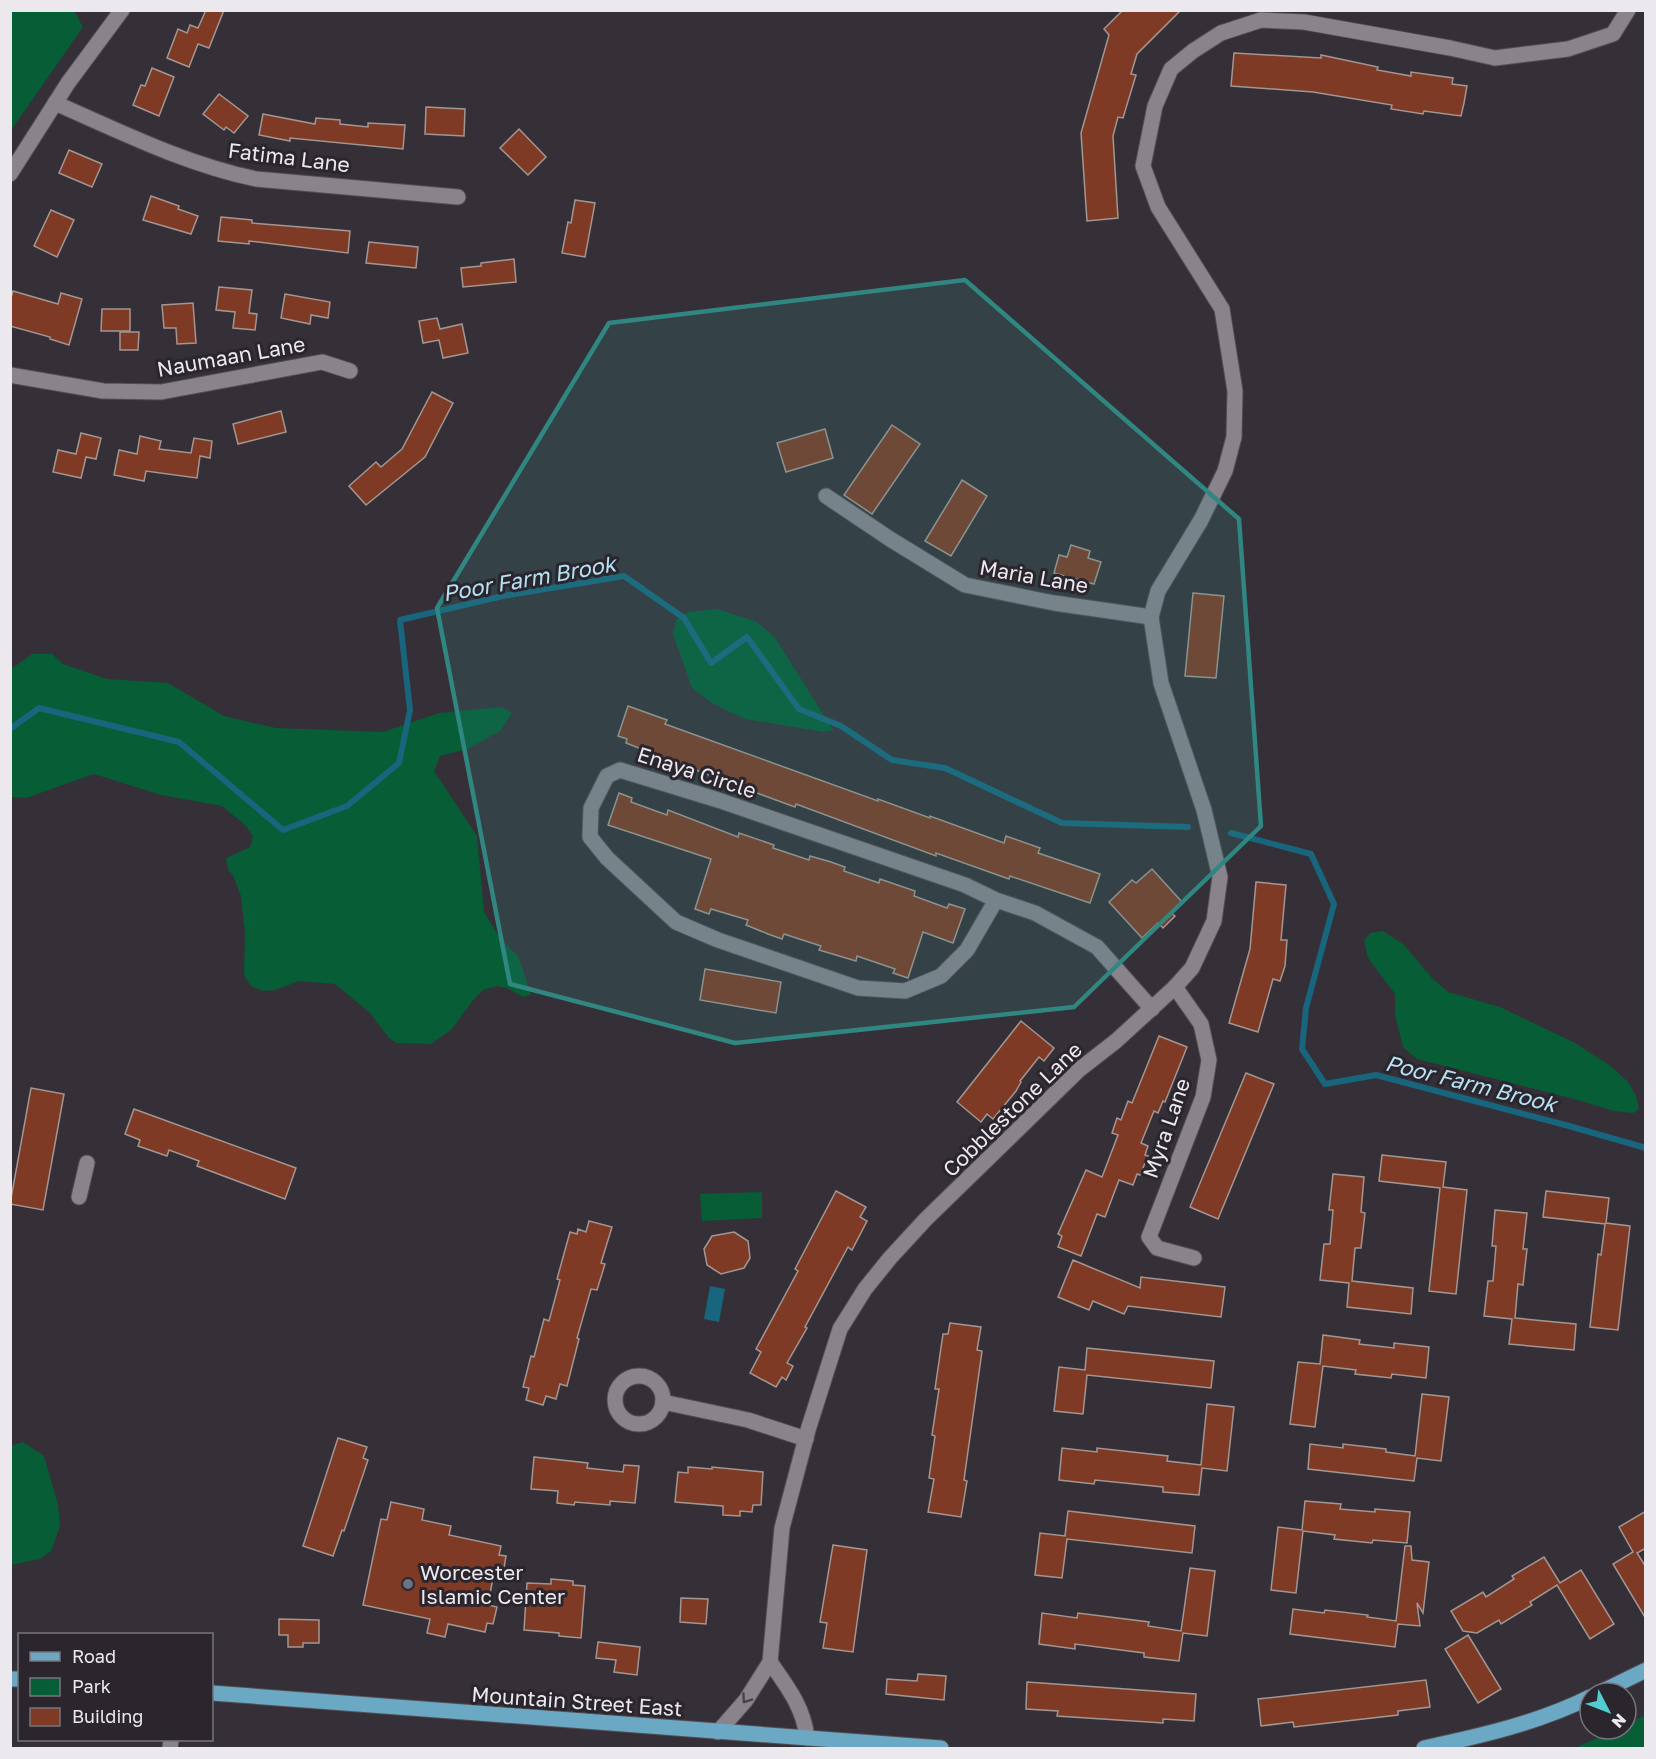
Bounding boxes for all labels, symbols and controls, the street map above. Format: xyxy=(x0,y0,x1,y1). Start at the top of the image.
street label: Fatima Lane xyxy=(227,137,351,177)
street label: Naumaan Lane xyxy=(155,330,307,382)
water label: Poor Farm Brook xyxy=(440,549,620,607)
street label: Maria Lane xyxy=(978,554,1090,598)
street label: Enaya Circle xyxy=(634,741,760,803)
street label: Cobblestone Lane xyxy=(937,1036,1087,1182)
water label: Poor Farm Brook xyxy=(1383,1049,1562,1118)
street label: Myra Lane xyxy=(1137,1075,1195,1181)
place label: Worcester Islamic Center xyxy=(420,1559,565,1609)
marker: Worcester Islamic Center xyxy=(401,1577,415,1591)
legend xyxy=(18,1633,213,1741)
text: Road xyxy=(72,1645,116,1667)
text: Park xyxy=(72,1675,111,1697)
street label: Mountain Street East xyxy=(471,1681,683,1721)
north arrow xyxy=(1578,1681,1638,1741)
one-way arrow xyxy=(743,1692,754,1703)
text: Building xyxy=(72,1705,143,1727)
text: N xyxy=(1608,1710,1631,1732)

